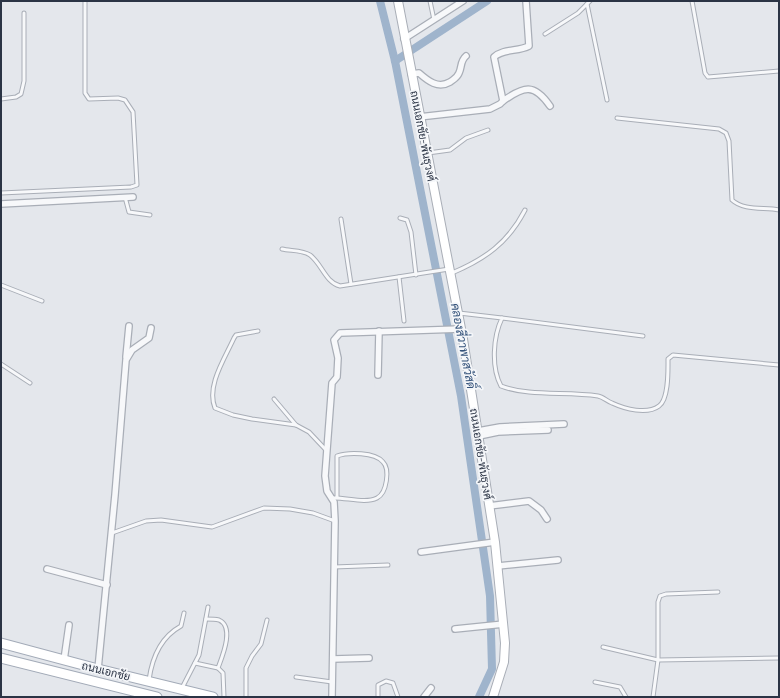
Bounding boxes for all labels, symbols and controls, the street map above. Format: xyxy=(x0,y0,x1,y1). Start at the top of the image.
street label: ถนนเอกชัย-พันธุวงศ์ xyxy=(405,89,440,183)
water label: คลองสี่วาพาสวัสดิ์ xyxy=(447,301,483,393)
street label: ถนนเอกชัย-พันธุวงศ์ xyxy=(465,407,496,501)
street label: ถนนเอกชัย xyxy=(80,657,132,684)

